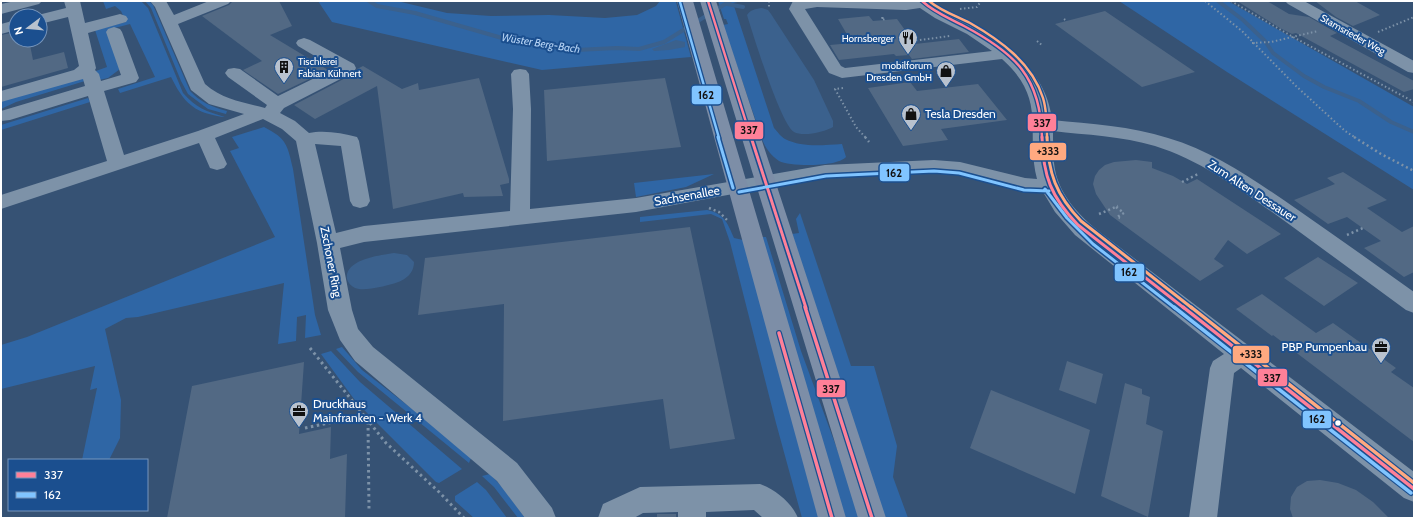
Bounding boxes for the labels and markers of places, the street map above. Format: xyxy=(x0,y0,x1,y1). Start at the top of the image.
restaurant icon: Hornsberger xyxy=(897,27,919,55)
place label: Hornsberger xyxy=(842,32,895,45)
place label: Tischlerei Fabian Kühnert xyxy=(298,55,362,80)
building icon: Tischlerei Fabian Kühnert xyxy=(273,56,295,84)
place label: mobilforum Dresden GmbH xyxy=(866,59,932,84)
shop icon: mobilforum Dresden GmbH xyxy=(935,60,957,88)
shop icon: Tesla Dresden xyxy=(900,103,922,131)
place label: Tesla Dresden xyxy=(925,106,996,121)
office icon: PBP Pumpenbau xyxy=(1370,336,1392,364)
place label: PBP Pumpenbau xyxy=(1282,339,1367,354)
place label: Druckhaus Mainfranken - Werk 4 xyxy=(313,396,422,425)
office icon: Druckhaus Mainfranken - Werk 4 xyxy=(288,400,310,428)
unlabelled marker xyxy=(1333,418,1343,428)

